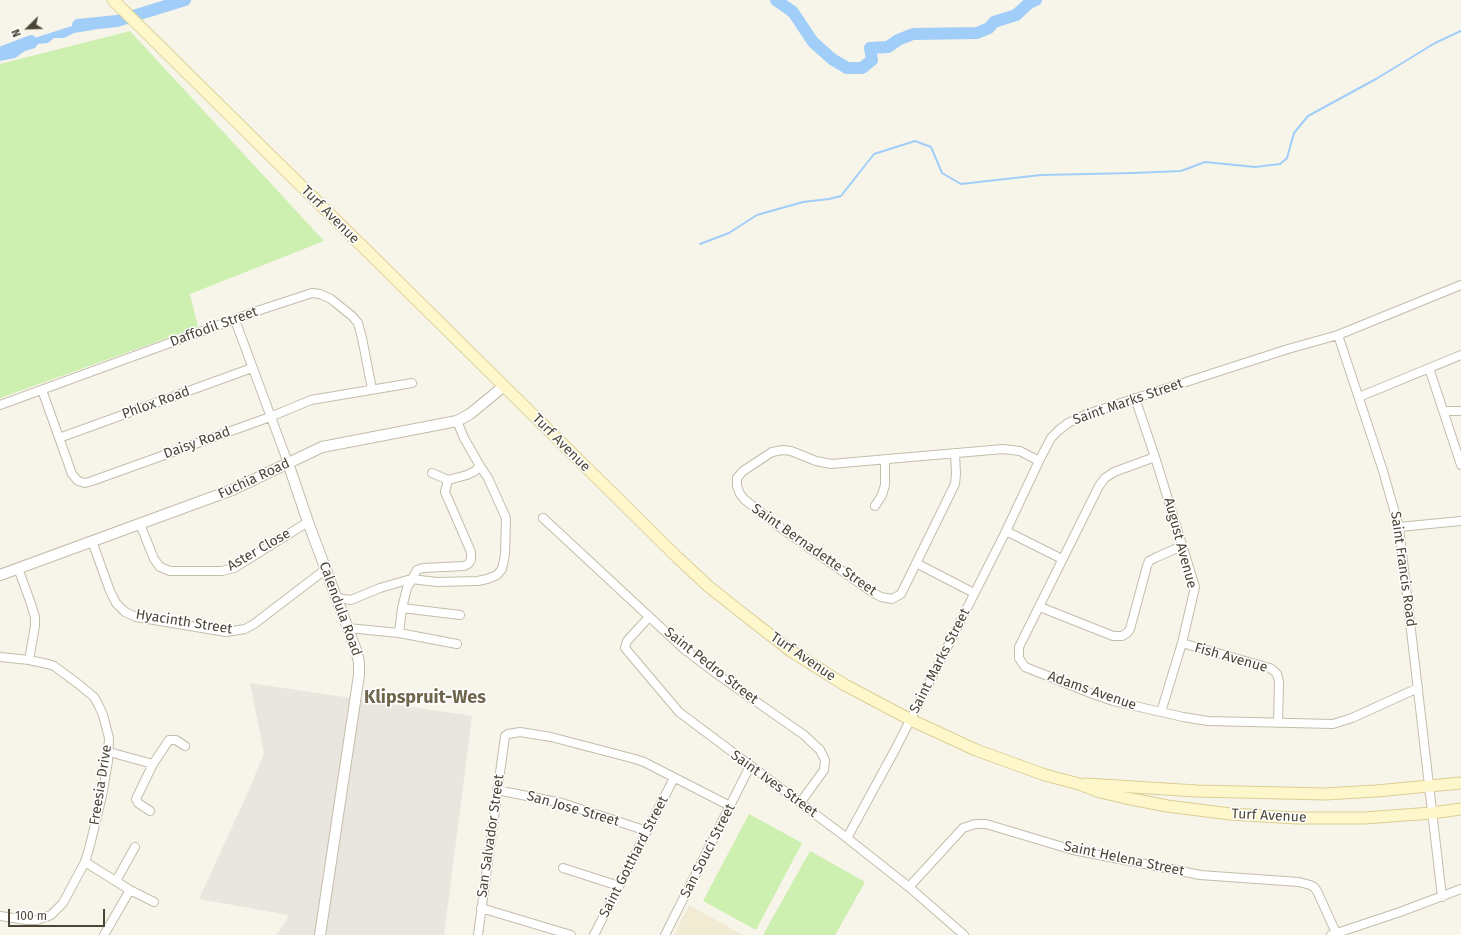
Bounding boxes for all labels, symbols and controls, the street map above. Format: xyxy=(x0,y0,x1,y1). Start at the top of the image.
north arrow xyxy=(8,8,48,48)
text: N xyxy=(9,27,24,39)
street label: Turf Avenue xyxy=(298,183,362,247)
street label: Daffodil Street xyxy=(168,303,260,351)
street label: Saint Marks Street xyxy=(1071,375,1185,429)
street label: Phlox Road xyxy=(120,383,192,423)
street label: Turf Avenue xyxy=(529,411,593,475)
street label: Daisy Road xyxy=(161,423,233,463)
street label: Fuchia Road xyxy=(216,455,292,503)
street label: August Avenue xyxy=(1160,496,1200,590)
street label: Saint Bernadette Street xyxy=(748,500,880,600)
street label: Saint Francis Road xyxy=(1387,510,1419,628)
street label: Aster Close xyxy=(224,525,294,575)
street label: Calendula Road xyxy=(315,560,365,658)
street label: Hyacinth Street xyxy=(134,606,234,638)
street label: Saint Marks Street xyxy=(906,606,974,716)
street label: Saint Pedro Street xyxy=(661,624,761,708)
street label: Turf Avenue xyxy=(767,629,839,685)
street label: Fish Avenue xyxy=(1193,640,1269,676)
street label: Adams Avenue xyxy=(1045,668,1139,714)
district label: Klipspruit-Wes xyxy=(364,687,486,709)
street label: Freesia Drive xyxy=(86,744,116,826)
street label: Saint Ives Street xyxy=(727,747,821,821)
street label: San Salvador Street xyxy=(474,773,508,899)
street label: San Jose Street xyxy=(525,788,621,830)
street label: Saint Gotthard Street xyxy=(596,793,672,921)
street label: San Souci Street xyxy=(677,801,739,901)
street label: Turf Avenue xyxy=(1231,806,1307,826)
street label: Saint Helena Street xyxy=(1062,838,1186,880)
scale bar xyxy=(10,901,107,927)
text: 100 m xyxy=(15,909,47,923)

